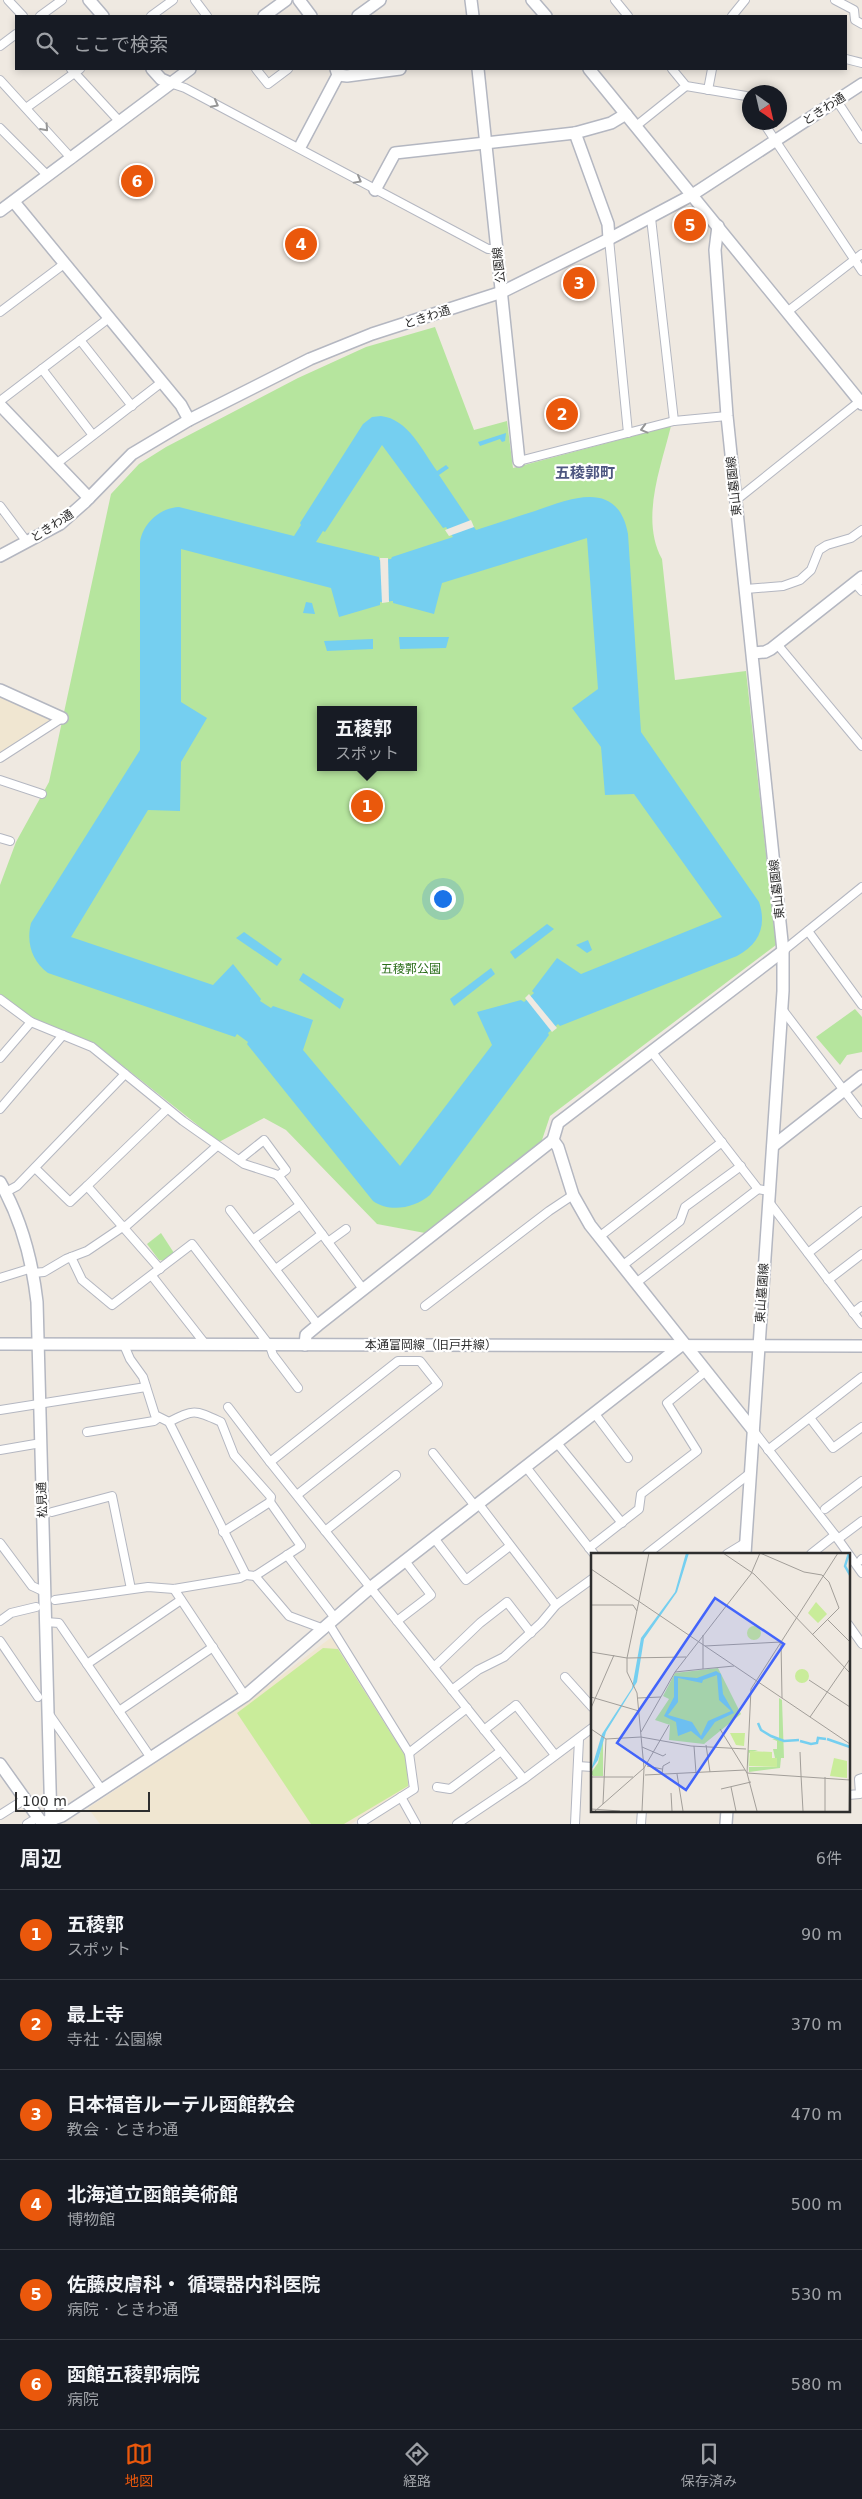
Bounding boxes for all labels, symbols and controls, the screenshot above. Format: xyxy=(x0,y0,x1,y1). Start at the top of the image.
search box xyxy=(15,15,847,70)
icon: search xyxy=(33,29,61,57)
text: ここで検索 xyxy=(73,33,168,55)
north arrow xyxy=(742,85,787,130)
street label: ときわ通 xyxy=(800,90,848,128)
one-way arrow xyxy=(209,97,218,107)
one-way arrow xyxy=(39,123,48,132)
pin: 6 xyxy=(121,162,153,200)
one-way arrow xyxy=(353,174,362,184)
pin: 5 xyxy=(674,206,706,244)
pin: 4 xyxy=(285,225,317,263)
street label: 公園線 xyxy=(490,246,508,284)
pin: 3 xyxy=(563,264,595,302)
street label: ときわ通 xyxy=(402,303,452,331)
pin: 2 xyxy=(546,395,578,433)
one-way arrow xyxy=(640,423,649,434)
street label: 東山墓園線 xyxy=(724,455,744,517)
district label: 五稜郭町 xyxy=(555,464,615,482)
street label: ときわ通 xyxy=(28,507,76,545)
popup xyxy=(317,706,417,771)
text: 五稜郭 xyxy=(335,717,392,739)
text: スポット xyxy=(335,744,399,763)
pin: 1 xyxy=(351,787,383,825)
street label: 東山墓園線 xyxy=(767,858,787,920)
your location xyxy=(430,886,456,912)
park label: 五稜郭公園 xyxy=(381,962,441,976)
street label: 東山墓園線 xyxy=(753,1263,771,1323)
street label: 本通富岡線（旧戸井線） xyxy=(365,1338,497,1352)
street label: 松見通 xyxy=(34,1482,50,1518)
inset map xyxy=(591,1553,850,1812)
scale bar xyxy=(15,1789,150,1812)
text: 100 m xyxy=(22,1793,67,1809)
text: 周辺 xyxy=(20,1847,62,1871)
text: 6件 xyxy=(816,1849,842,1868)
text: 五稜郭 xyxy=(67,1913,124,1935)
text: 1 xyxy=(30,1925,42,1944)
text: 90 m xyxy=(801,1925,842,1944)
text: スポット xyxy=(67,1940,131,1959)
text: 最上寺 xyxy=(67,2003,124,2025)
text: 2 xyxy=(30,2015,42,2034)
text: 370 m xyxy=(791,2015,842,2034)
text: 寺社 · 公園線 xyxy=(67,2030,162,2049)
text: 日本福音ルーテル函館教会 xyxy=(67,2093,295,2115)
text: 3 xyxy=(30,2105,42,2124)
text: 470 m xyxy=(791,2105,842,2124)
text: 教会 · ときわ通 xyxy=(67,2120,178,2139)
text: 北海道立函館美術館 xyxy=(67,2183,238,2205)
text: 4 xyxy=(30,2195,42,2214)
text: 500 m xyxy=(791,2195,842,2214)
text: 博物館 xyxy=(67,2210,115,2229)
text: 佐藤皮膚科・ 循環器内科医院 xyxy=(67,2273,321,2295)
text: 5 xyxy=(30,2285,42,2304)
text: 530 m xyxy=(791,2285,842,2304)
text: 病院 · ときわ通 xyxy=(67,2300,178,2319)
text: 函館五稜郭病院 xyxy=(67,2363,200,2385)
text: 6 xyxy=(30,2375,42,2394)
text: 580 m xyxy=(791,2375,842,2394)
text: 病院 xyxy=(67,2390,99,2409)
tab: 地図 xyxy=(125,2440,153,2490)
tab: 経路 xyxy=(403,2440,431,2490)
tab: 保存済み xyxy=(681,2440,737,2490)

